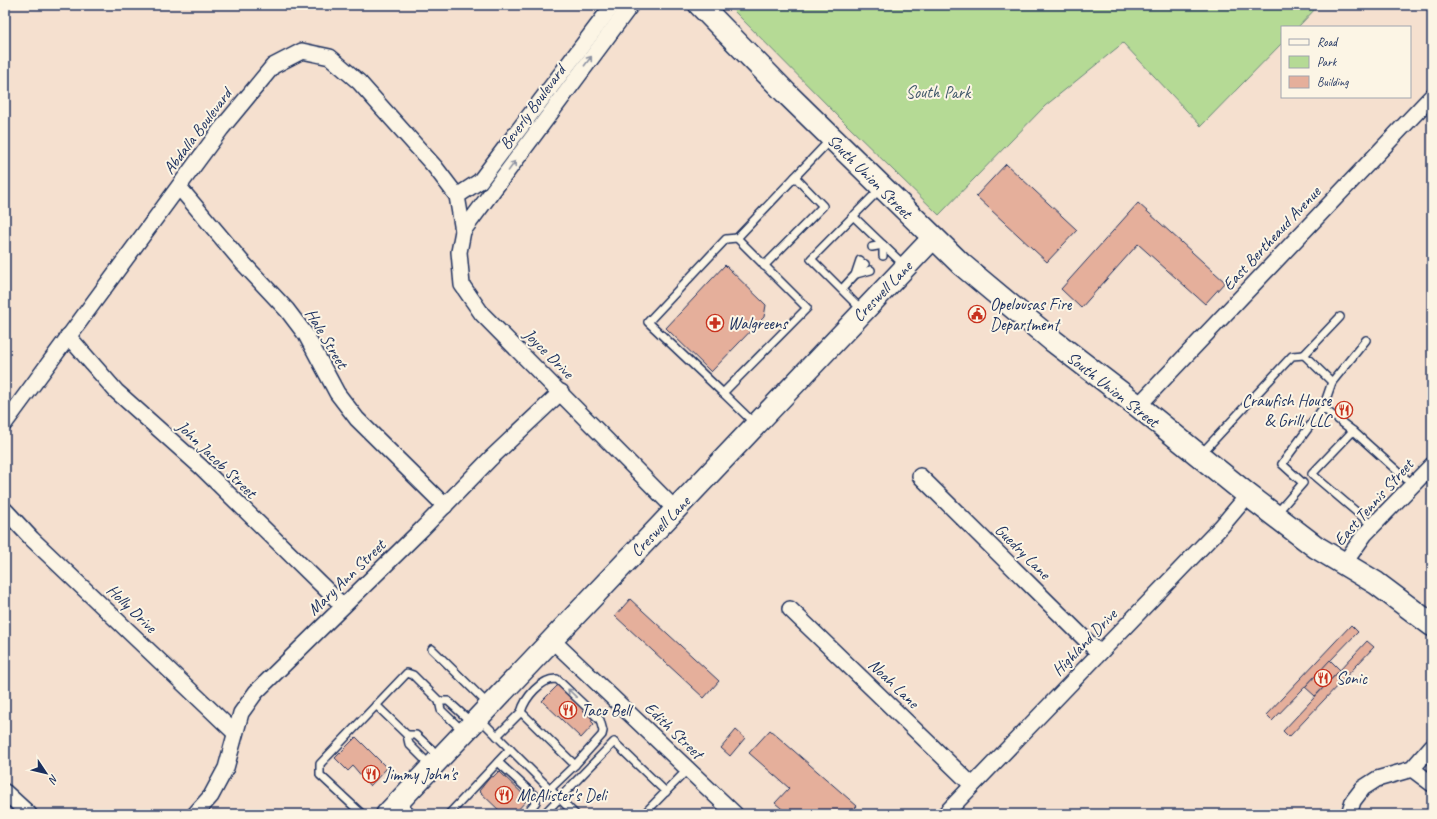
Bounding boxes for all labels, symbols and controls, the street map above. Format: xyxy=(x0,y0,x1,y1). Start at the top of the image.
legend xyxy=(1281,26,1411,98)
text: Road xyxy=(1317,34,1339,50)
text: Park xyxy=(1317,54,1338,70)
one-way arrow xyxy=(584,56,593,67)
street label: Beverly Boulevard xyxy=(495,58,572,154)
text: Building xyxy=(1317,74,1349,90)
street label: Abdalla Boulevard xyxy=(158,82,238,178)
park label: South Park xyxy=(906,82,972,103)
street label: South Union Street xyxy=(823,130,918,225)
one-way arrow xyxy=(508,161,516,172)
street label: East Bertheaud Avenue xyxy=(1218,181,1326,295)
street label: Creswell Lane xyxy=(848,255,918,326)
place label: Opelousas Fire Department xyxy=(990,294,1073,335)
street label: Hale Street xyxy=(301,304,354,374)
public building icon: Opelousas Fire Department xyxy=(967,304,987,324)
pharmacy icon: Walgreens xyxy=(705,313,725,333)
place label: Walgreens xyxy=(728,313,788,334)
street label: Joyce Drive xyxy=(518,323,579,384)
street label: South Union Street xyxy=(1062,347,1165,433)
place label: Crawfish House & Grill, LLC xyxy=(1242,390,1333,431)
restaurant icon: Crawfish House & Grill, LLC xyxy=(1334,400,1354,420)
street label: John Jacob Street xyxy=(172,415,263,504)
street label: East Tennis Street xyxy=(1329,453,1419,550)
street label: Creswell Lane xyxy=(626,490,696,561)
street label: Guedry Lane xyxy=(990,519,1056,585)
street label: Mary Ann Street xyxy=(303,533,391,620)
street label: Holly Drive xyxy=(102,579,162,638)
street label: Highland Drive xyxy=(1047,603,1122,680)
street label: Noah Lane xyxy=(864,654,924,714)
restaurant icon: Sonic xyxy=(1313,668,1333,688)
place label: Sonic xyxy=(1336,668,1368,689)
one-way arrow xyxy=(567,688,577,698)
street label: Edith Street xyxy=(640,697,709,765)
restaurant icon: Taco Bell xyxy=(558,700,578,720)
place label: Taco Bell xyxy=(581,700,634,721)
north arrow xyxy=(26,753,66,793)
restaurant icon: Jimmy John's xyxy=(361,764,381,784)
place label: Jimmy John's xyxy=(383,764,459,785)
text: N xyxy=(45,772,62,787)
restaurant icon: McAlister's Deli xyxy=(494,785,514,805)
place label: McAlister's Deli xyxy=(517,785,608,806)

